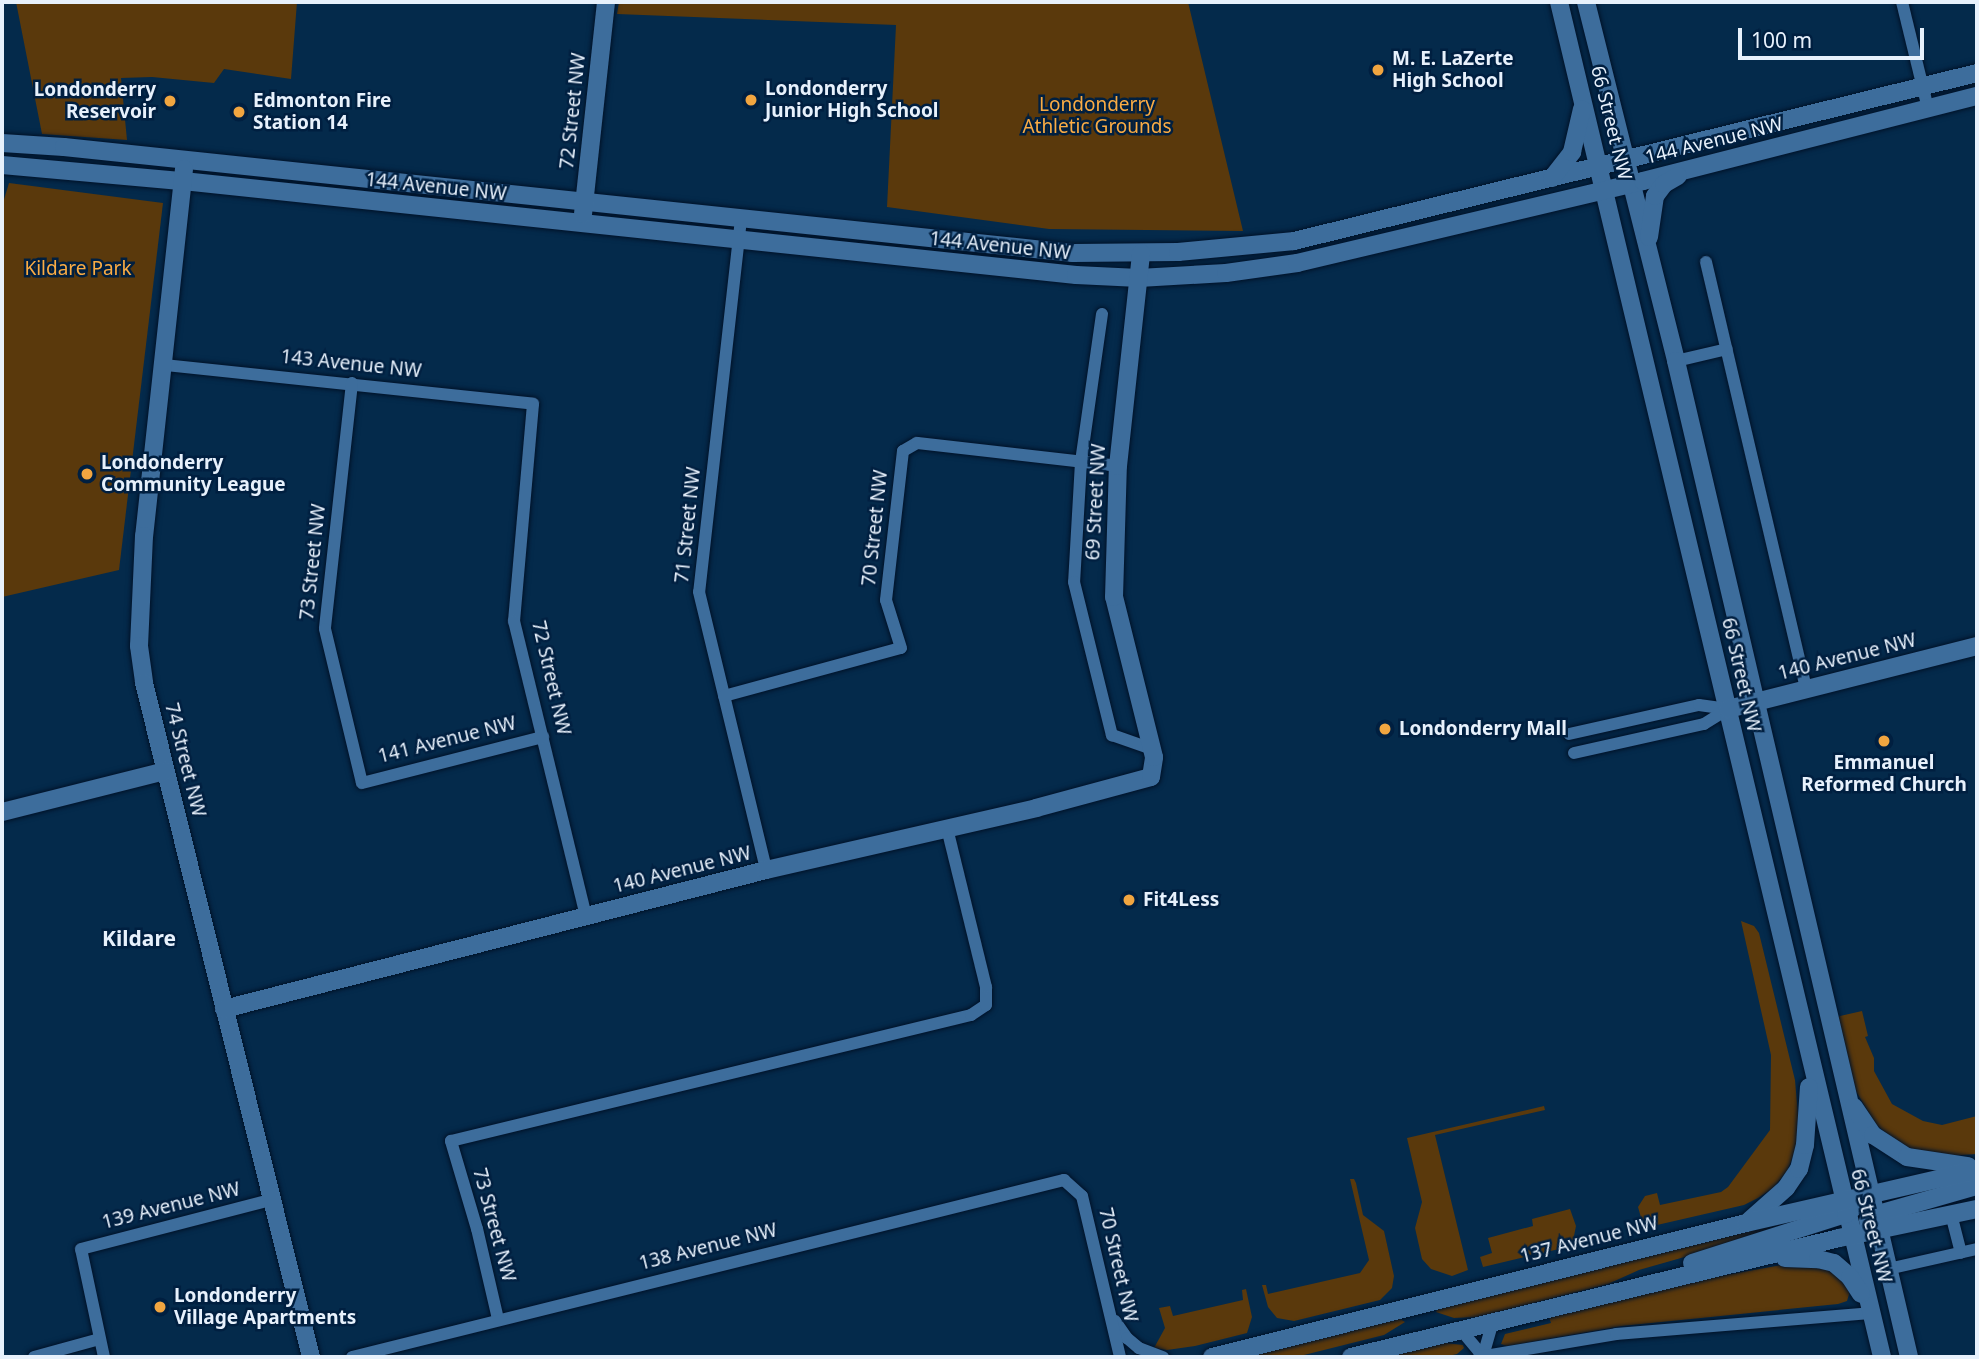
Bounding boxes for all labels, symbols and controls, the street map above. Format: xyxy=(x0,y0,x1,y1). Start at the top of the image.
scale bar xyxy=(1741,14,1926,58)
text: 100 m xyxy=(1751,26,1812,54)
place label: M. E. LaZerte High School xyxy=(1392,48,1514,92)
street label: 72 Street NW xyxy=(556,52,590,170)
marker: M. E. LaZerte High School xyxy=(1370,62,1386,78)
street label: 66 Street NW xyxy=(1586,64,1636,182)
place label: Londonderry Junior High School xyxy=(765,78,939,122)
place label: Londonderry Reservoir xyxy=(34,79,156,123)
place label: Edmonton Fire Station 14 xyxy=(253,90,391,134)
marker: Londonderry Junior High School xyxy=(743,92,759,108)
marker: Londonderry Reservoir xyxy=(162,93,178,109)
park label: Londonderry Athletic Grounds xyxy=(1022,94,1172,138)
marker: Edmonton Fire Station 14 xyxy=(231,104,247,120)
street label: 144 Avenue NW xyxy=(1643,113,1785,169)
street label: 144 Avenue NW xyxy=(365,168,507,206)
street label: 144 Avenue NW xyxy=(929,227,1071,265)
park label: Kildare Park xyxy=(24,258,132,280)
street label: 143 Avenue NW xyxy=(280,345,422,383)
street label: 69 Street NW xyxy=(1082,443,1110,561)
place label: Londonderry Community League xyxy=(101,452,286,496)
marker: Londonderry Community League xyxy=(79,466,95,482)
street label: 71 Street NW xyxy=(671,466,705,584)
street label: 70 Street NW xyxy=(858,469,892,587)
street label: 73 Street NW xyxy=(296,503,330,621)
street label: 66 Street NW xyxy=(1717,616,1765,734)
street label: 72 Street NW xyxy=(527,619,575,737)
street label: 140 Avenue NW xyxy=(1776,629,1918,685)
street label: 74 Street NW xyxy=(160,701,210,819)
street label: 141 Avenue NW xyxy=(376,712,518,768)
place label: Londonderry Mall xyxy=(1399,718,1567,740)
marker: Londonderry Mall xyxy=(1377,721,1393,737)
marker: Emmanuel Reformed Church xyxy=(1876,733,1892,749)
place label: Emmanuel Reformed Church xyxy=(1801,752,1967,796)
street label: 140 Avenue NW xyxy=(611,842,753,898)
place label: Fit4Less xyxy=(1143,889,1219,911)
marker: Fit4Less xyxy=(1121,892,1137,908)
district label: Kildare xyxy=(102,925,176,951)
street label: 73 Street NW xyxy=(468,1166,520,1284)
street label: 66 Street NW xyxy=(1846,1167,1896,1285)
street label: 139 Avenue NW xyxy=(100,1178,242,1234)
street label: 70 Street NW xyxy=(1094,1206,1142,1324)
street label: 137 Avenue NW xyxy=(1518,1212,1660,1268)
street label: 138 Avenue NW xyxy=(637,1219,779,1275)
place label: Londonderry Village Apartments xyxy=(174,1285,356,1329)
marker: Londonderry Village Apartments xyxy=(152,1299,168,1315)

